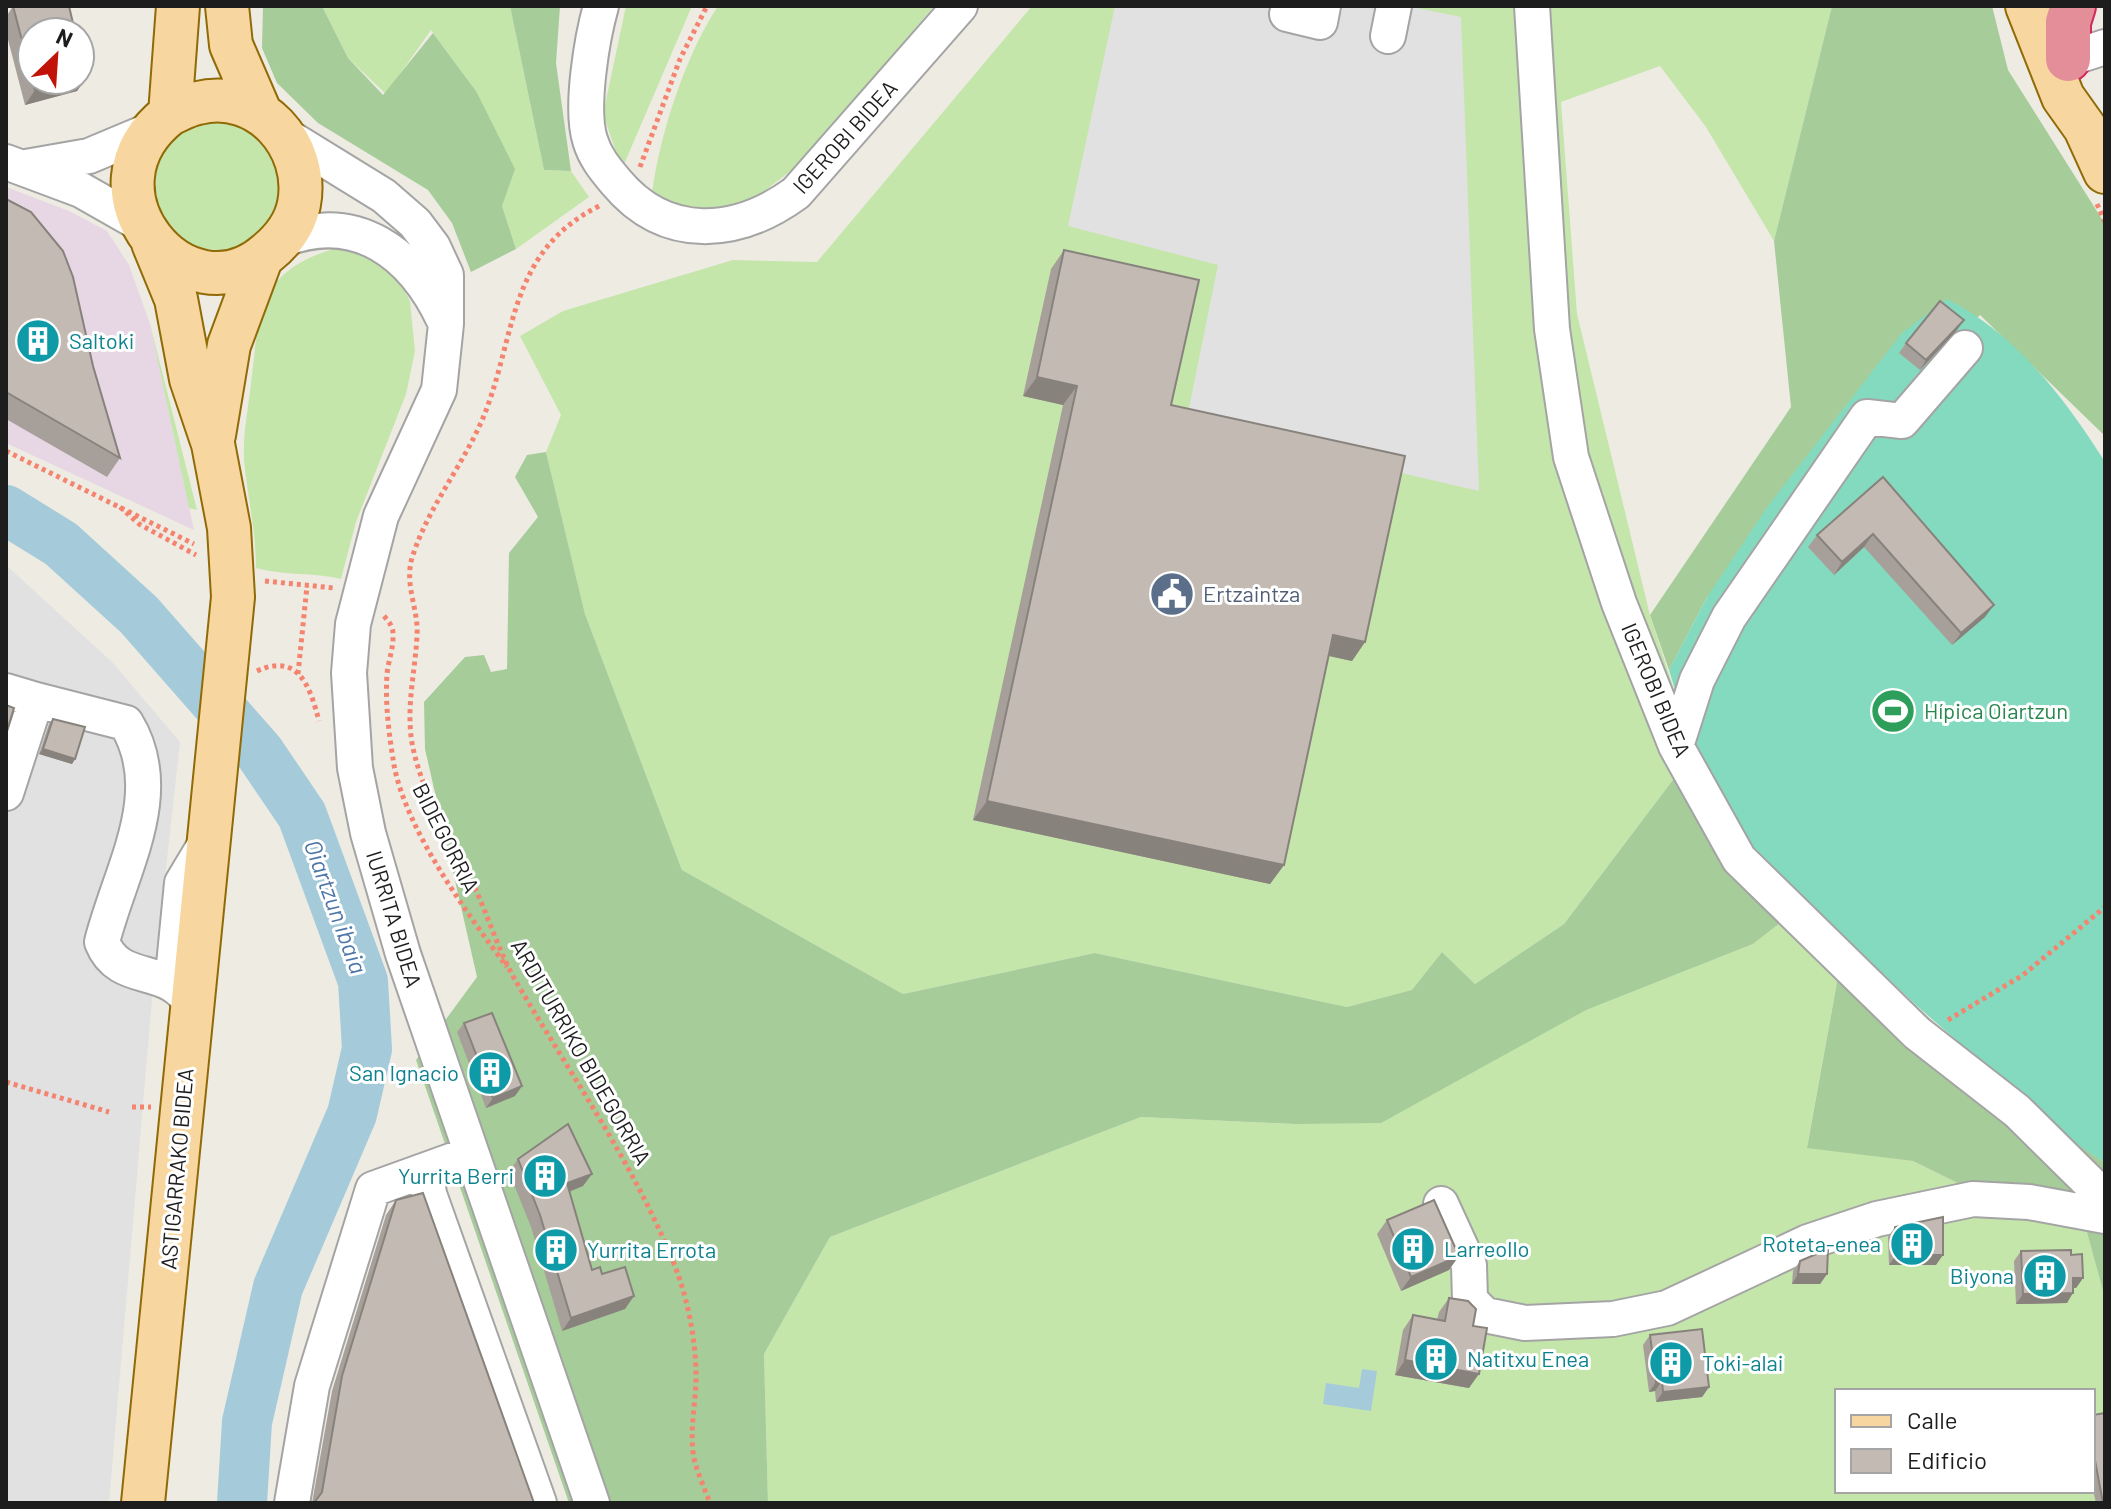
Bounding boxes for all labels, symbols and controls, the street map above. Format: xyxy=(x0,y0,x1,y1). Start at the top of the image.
north arrow xyxy=(16,16,96,96)
text: N xyxy=(53,22,77,52)
street label: IGEROBI BIDEA xyxy=(787,74,902,198)
building icon: Saltoki xyxy=(14,317,62,365)
place label: Saltoki xyxy=(69,327,134,353)
public building icon: Ertzaintza xyxy=(1148,570,1196,618)
place label: Ertzaintza xyxy=(1203,580,1300,606)
street label: IGEROBI BIDEA xyxy=(1617,619,1697,761)
sports icon: Hípica Oiartzun xyxy=(1869,687,1917,735)
place label: Hípica Oiartzun xyxy=(1924,697,2068,723)
street label: BIDEGORRIA xyxy=(408,778,486,897)
water label: Oiartzun ibaia xyxy=(299,836,374,977)
street label: IURRITA BIDEA xyxy=(362,847,428,990)
street label: ARDITURRIKO BIDEGORRIA xyxy=(507,934,657,1169)
building icon: San Ignacio xyxy=(466,1049,514,1097)
place label: San Ignacio xyxy=(349,1059,459,1085)
street label: ASTIGARRAKO BIDEA xyxy=(154,1067,198,1271)
building icon: Yurrita Berri xyxy=(521,1152,569,1200)
place label: Yurrita Berri xyxy=(398,1162,514,1188)
building icon: Roteta-enea xyxy=(1888,1220,1936,1268)
building icon: Larreollo xyxy=(1389,1225,1437,1273)
building icon: Yurrita Errota xyxy=(532,1226,580,1274)
place label: Roteta-enea xyxy=(1762,1230,1881,1256)
place label: Larreollo xyxy=(1444,1235,1529,1261)
place label: Yurrita Errota xyxy=(587,1236,716,1262)
building icon: Biyona xyxy=(2021,1252,2069,1300)
place label: Biyona xyxy=(1950,1262,2014,1288)
building icon: Natitxu Enea xyxy=(1412,1335,1460,1383)
building icon: Toki-alai xyxy=(1647,1339,1695,1387)
place label: Natitxu Enea xyxy=(1467,1345,1589,1371)
place label: Toki-alai xyxy=(1702,1349,1783,1375)
legend xyxy=(1835,1389,2095,1493)
text: Calle xyxy=(1907,1405,1958,1434)
text: Edificio xyxy=(1907,1445,1987,1474)

